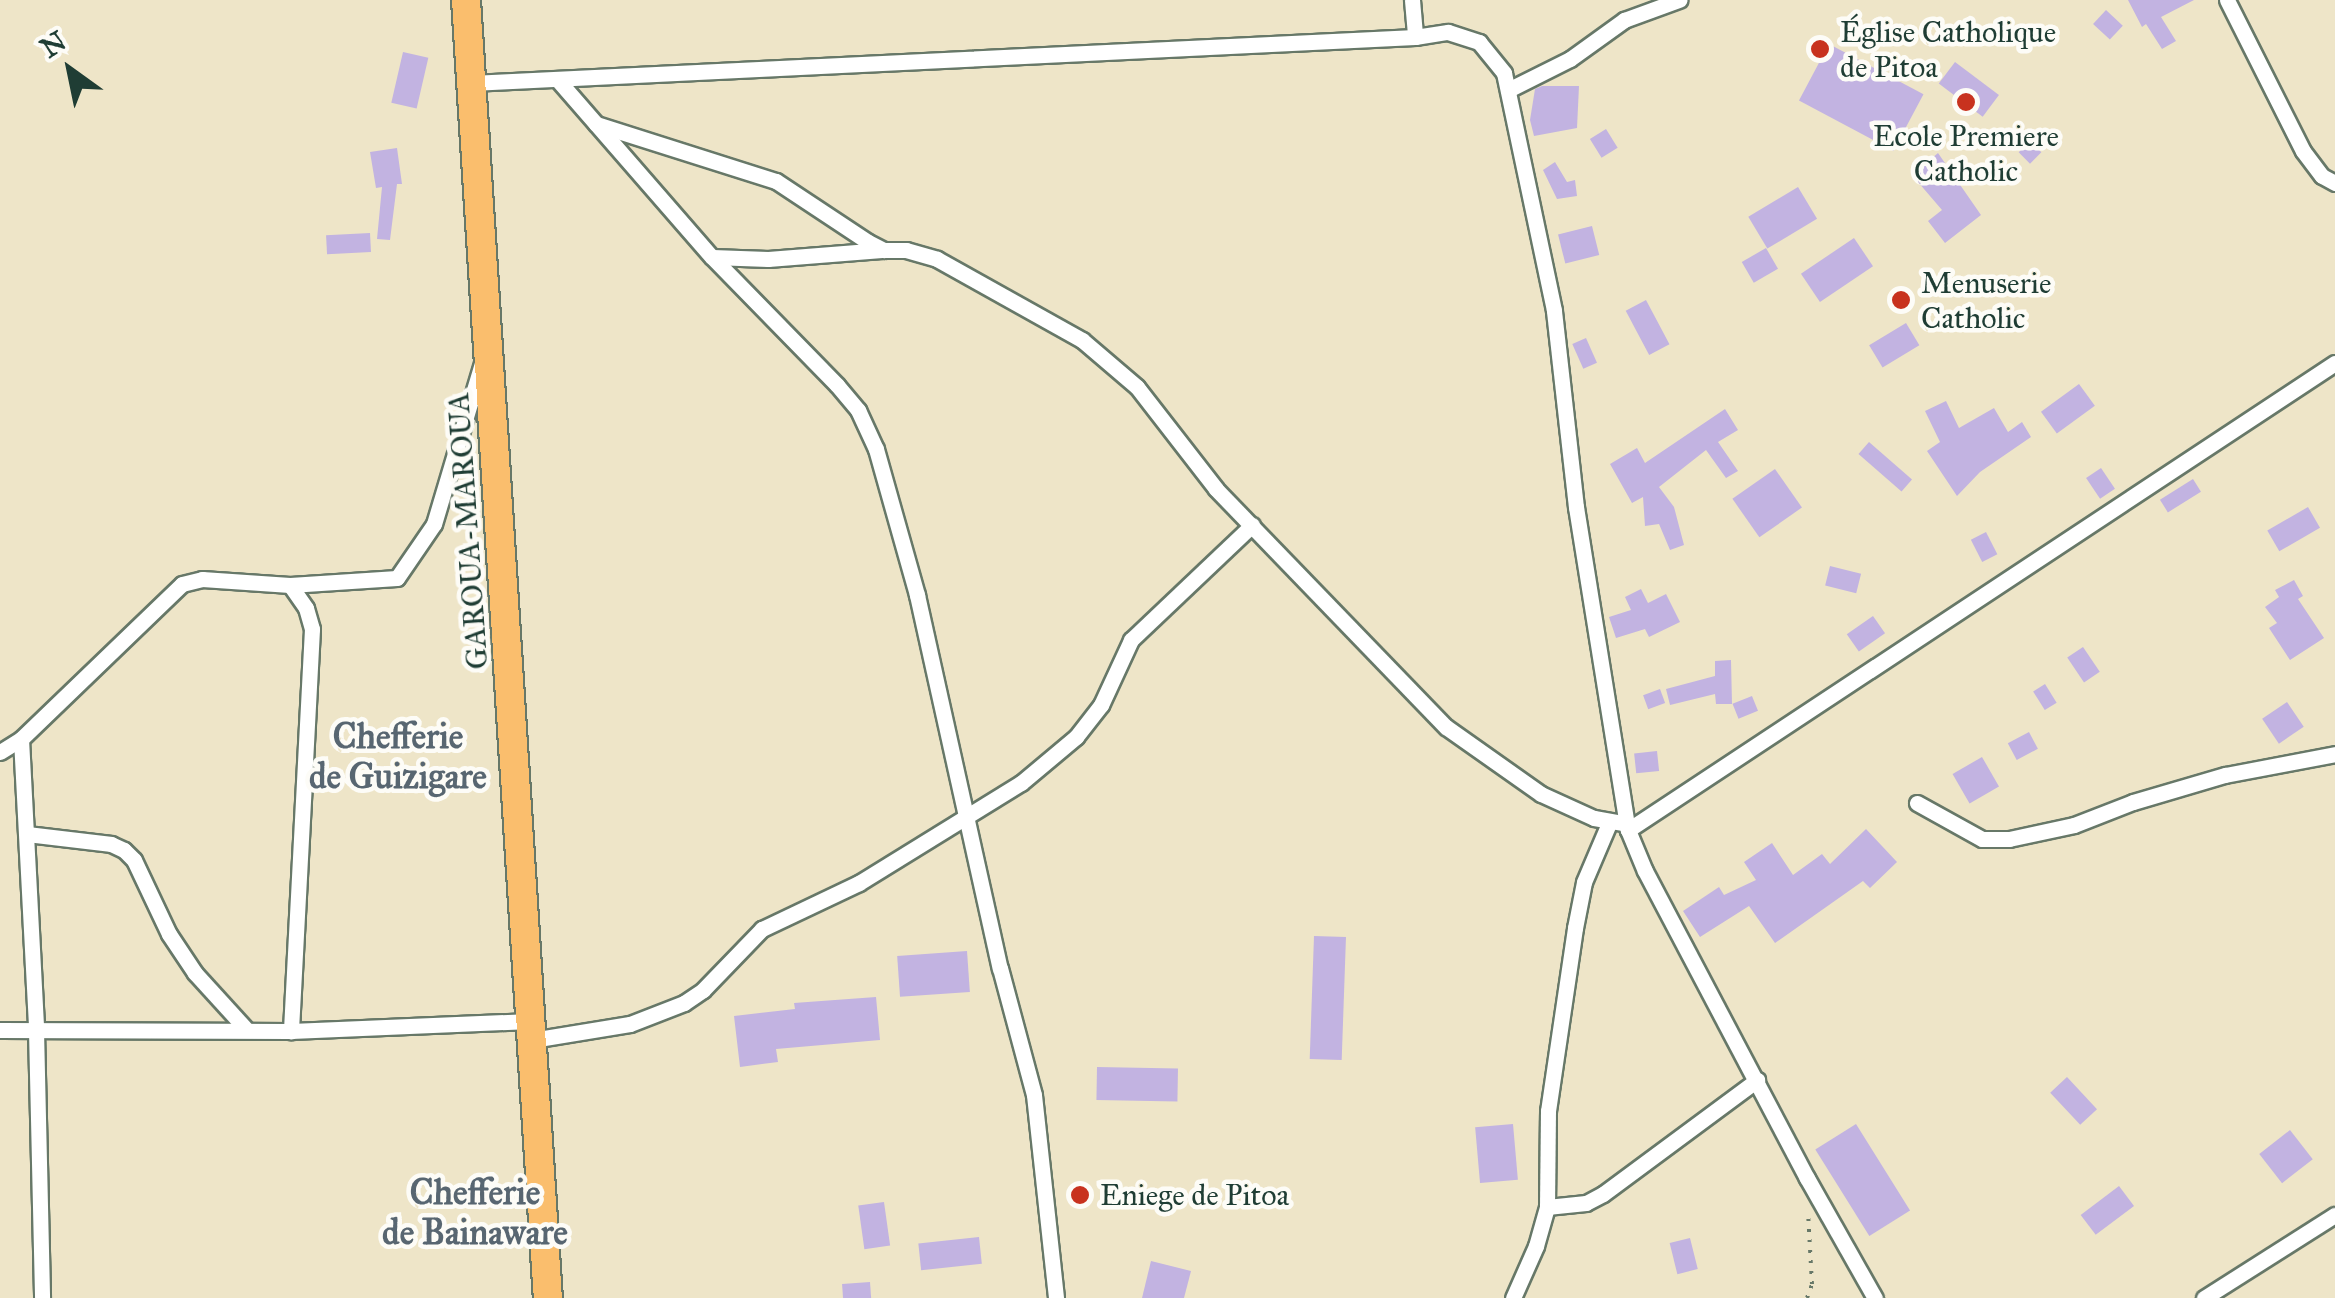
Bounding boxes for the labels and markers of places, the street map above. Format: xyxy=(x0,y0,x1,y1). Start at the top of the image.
place label: Église Catholique de Pitoa xyxy=(1840,14,2056,84)
marker: Église Catholique de Pitoa xyxy=(1809,38,1831,60)
marker: Ecole Premiere Catholic xyxy=(1955,91,1977,113)
place label: Ecole Premiere Catholic xyxy=(1873,118,2059,188)
place label: Menuserie Catholic xyxy=(1921,265,2051,336)
marker: Menuserie Catholic xyxy=(1890,289,1912,311)
place label: Eniege de Pitoa xyxy=(1100,1177,1289,1213)
marker: Eniege de Pitoa xyxy=(1069,1184,1091,1206)

